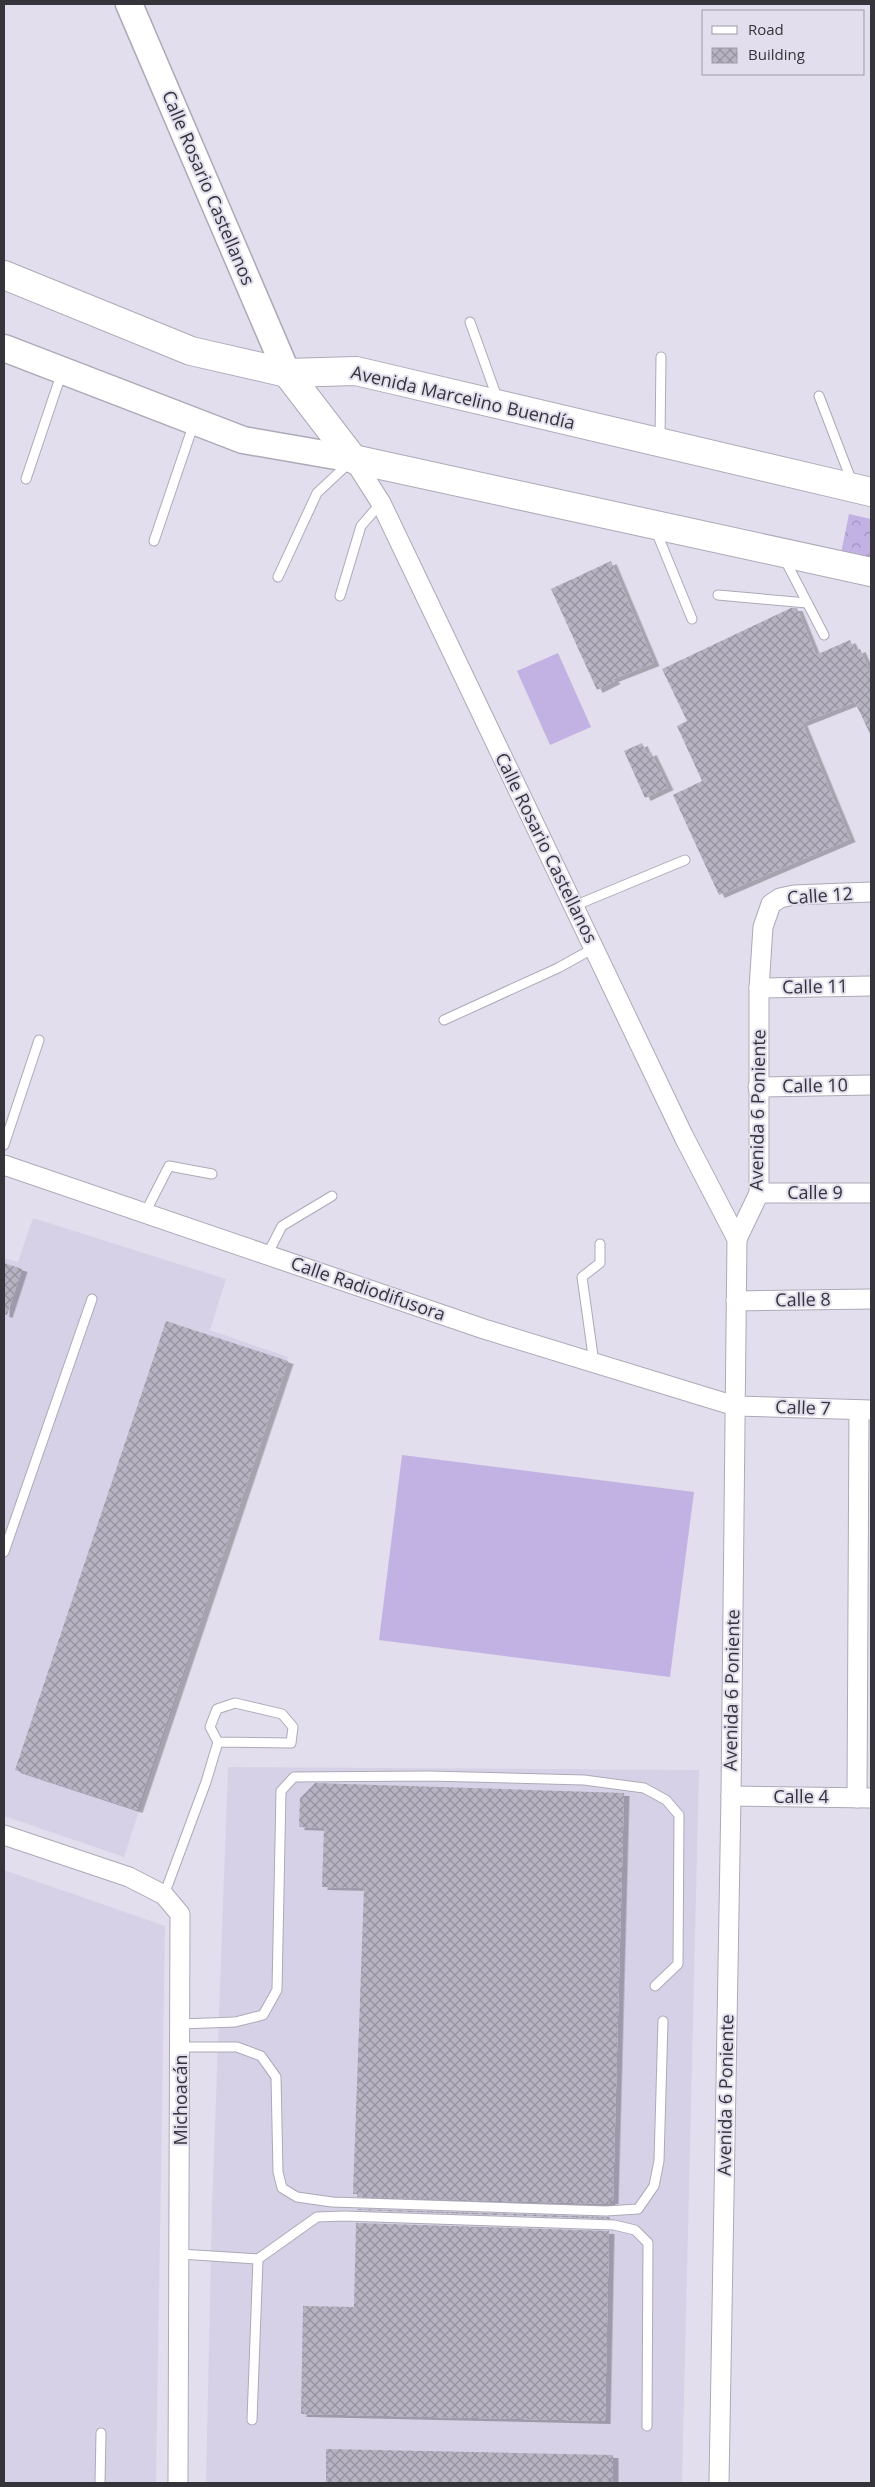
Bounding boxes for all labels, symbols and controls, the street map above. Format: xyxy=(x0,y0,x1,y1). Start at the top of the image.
legend xyxy=(702,10,865,75)
text: Road xyxy=(748,19,784,39)
text: Building xyxy=(748,44,805,64)
street label: Calle Rosario Castellanos xyxy=(157,87,261,289)
street label: Avenida Marcelino Buendía xyxy=(349,360,578,434)
street label: Calle Rosario Castellanos xyxy=(490,748,604,947)
street label: Calle 12 xyxy=(786,881,854,909)
street label: Calle 11 xyxy=(782,973,848,999)
street label: Avenida 6 Poniente xyxy=(744,1029,770,1191)
street label: Calle 10 xyxy=(782,1072,848,1098)
street label: Calle 9 xyxy=(787,1180,843,1204)
street label: Calle Radiodifusora xyxy=(288,1250,449,1326)
street label: Calle 8 xyxy=(775,1287,831,1311)
street label: Calle 7 xyxy=(775,1394,831,1420)
street label: Avenida 6 Poniente xyxy=(718,1609,744,1771)
street label: Calle 4 xyxy=(773,1784,829,1808)
street label: Avenida 6 Poniente xyxy=(712,2014,738,2176)
street label: Michoacán xyxy=(168,2055,192,2145)

